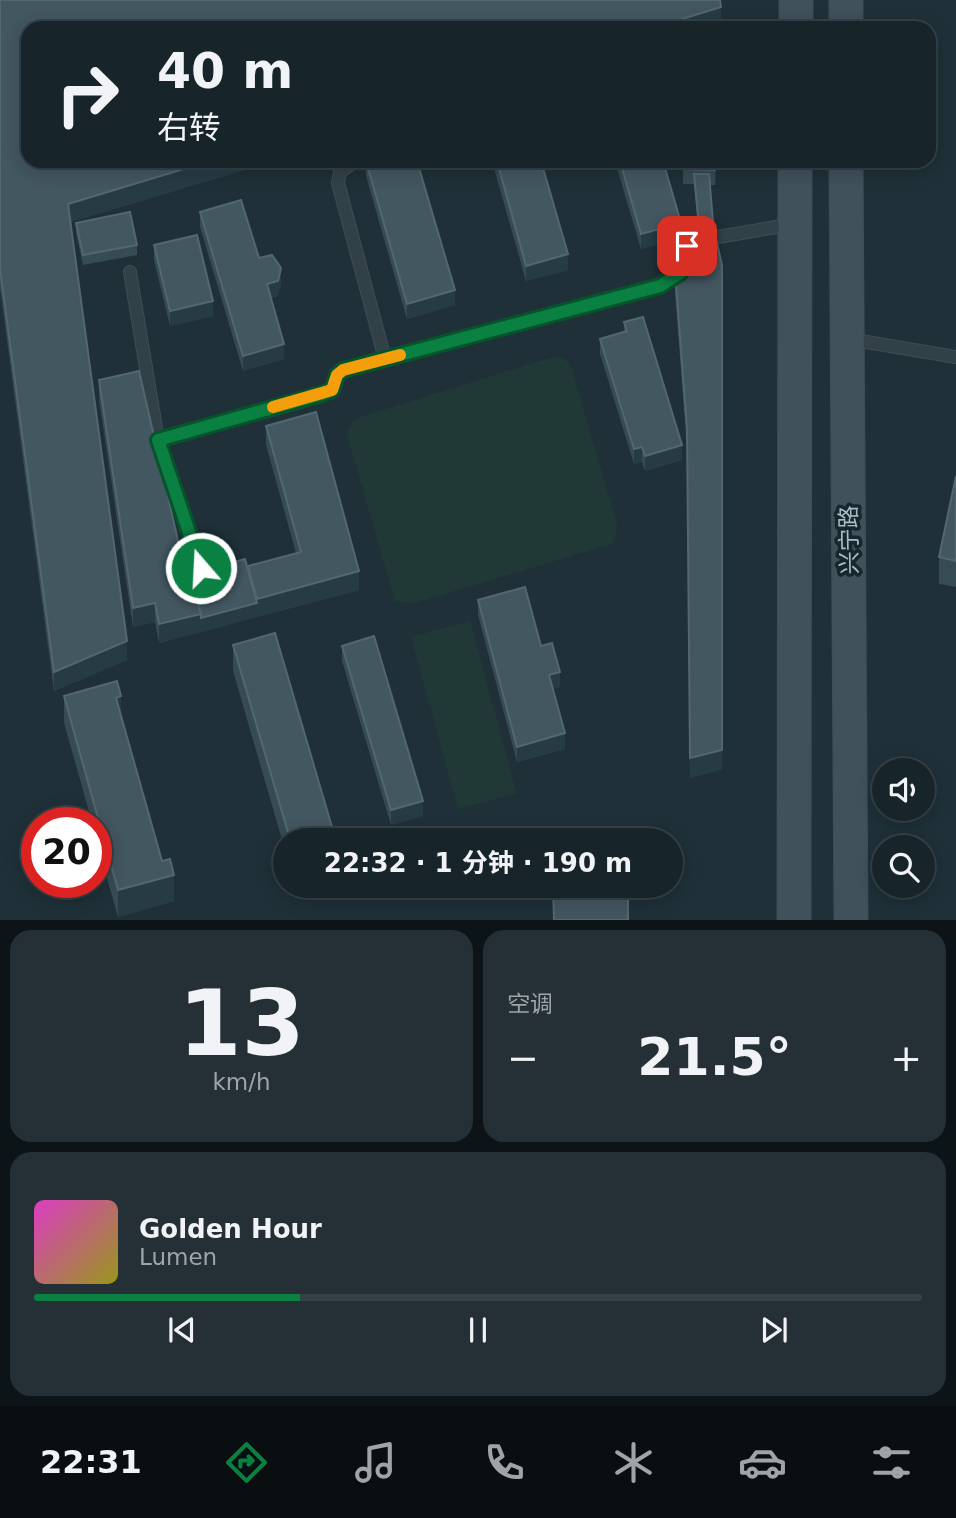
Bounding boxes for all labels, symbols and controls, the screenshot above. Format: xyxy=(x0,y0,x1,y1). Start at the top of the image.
text: 40 m xyxy=(157,43,293,100)
icon: right xyxy=(42,49,133,140)
text: 右转 xyxy=(157,109,221,147)
pin xyxy=(657,216,717,276)
icon: arrive xyxy=(668,227,706,265)
street label: 兴宁路 xyxy=(835,505,863,575)
position arrow xyxy=(164,531,238,605)
map controls xyxy=(872,758,935,898)
button: sound xyxy=(872,758,935,821)
speed limit sign: 20 xyxy=(21,807,112,898)
button: search xyxy=(872,835,935,898)
text: 22:32 · 1 分钟 · 190 m xyxy=(324,848,632,878)
text: 13 xyxy=(178,971,305,1076)
text: 空调 xyxy=(507,991,553,1017)
text: 21.5° xyxy=(637,1027,792,1087)
text: − xyxy=(507,1036,539,1080)
text: + xyxy=(890,1036,922,1080)
text: km/h xyxy=(212,1069,271,1095)
text: Golden Hour xyxy=(139,1214,322,1244)
text: Lumen xyxy=(139,1244,217,1270)
icon: previous xyxy=(163,1311,201,1349)
icon: pause xyxy=(459,1311,497,1349)
icon: next xyxy=(755,1311,793,1349)
icon: directions xyxy=(222,1438,271,1487)
icon: music xyxy=(351,1438,400,1487)
icon: phone xyxy=(480,1438,529,1487)
icon: climate xyxy=(609,1438,658,1487)
icon: car xyxy=(738,1438,787,1487)
icon: filters xyxy=(867,1438,916,1487)
text: 22:31 xyxy=(40,1443,142,1481)

